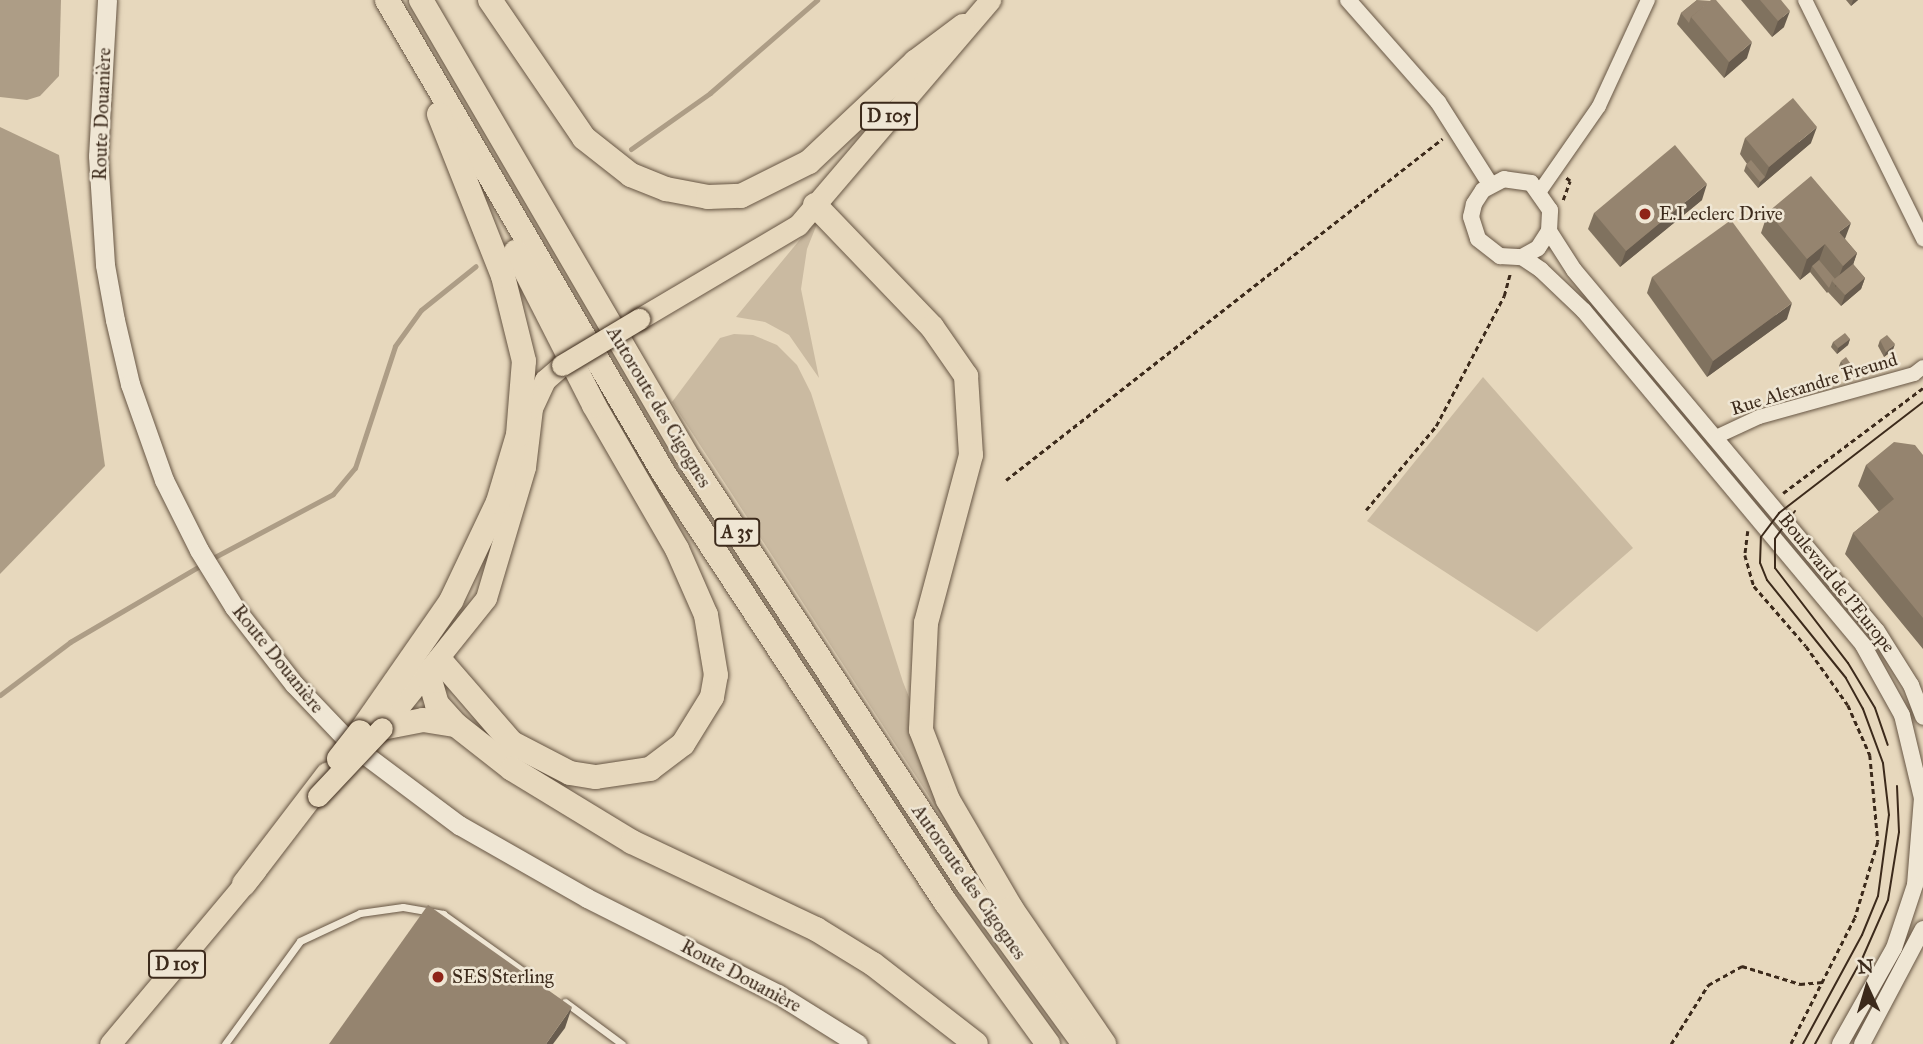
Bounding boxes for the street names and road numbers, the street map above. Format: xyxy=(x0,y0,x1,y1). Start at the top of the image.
street label: Route Douanière xyxy=(88,47,116,181)
road number: D 105 xyxy=(859,102,919,131)
street label: Autoroute des Cigognes xyxy=(602,322,716,492)
street label: Rue Alexandre Freund xyxy=(1728,348,1900,420)
street label: Boulevard de l'Europe xyxy=(1774,509,1900,657)
road number: A 35 xyxy=(712,518,762,546)
street label: Route Douanière xyxy=(227,600,329,718)
street label: Autoroute des Cigognes xyxy=(907,800,1031,964)
street label: Route Douanière xyxy=(677,935,805,1017)
road number: D 105 xyxy=(147,950,207,979)

